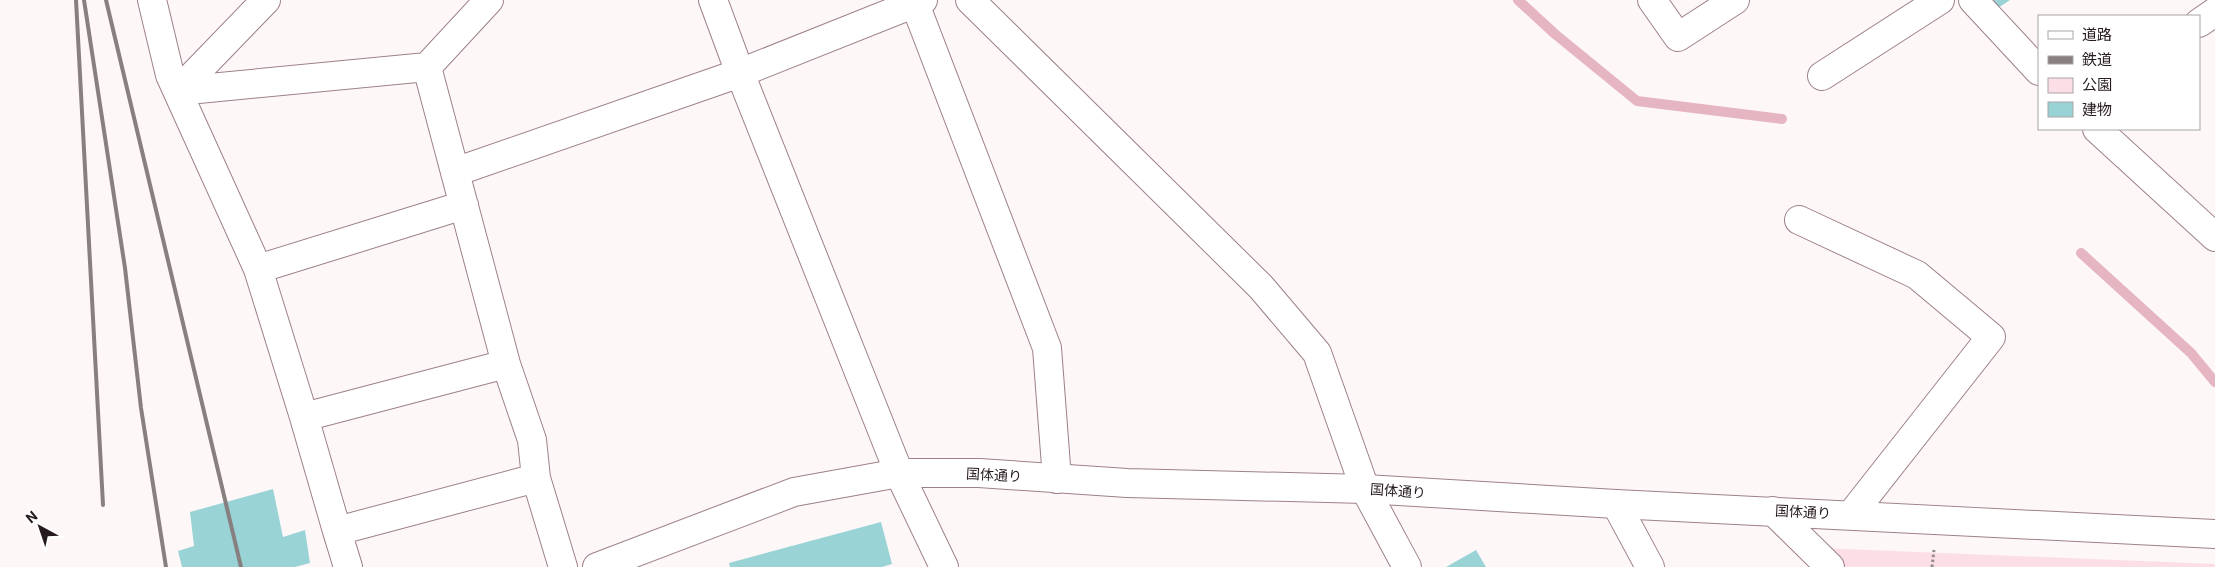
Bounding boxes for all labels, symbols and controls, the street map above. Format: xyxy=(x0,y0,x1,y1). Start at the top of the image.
legend xyxy=(2038,15,2200,130)
text: 道路 xyxy=(2082,26,2112,44)
text: 鉄道 xyxy=(2082,51,2112,69)
text: 公園 xyxy=(2082,76,2112,94)
text: 建物 xyxy=(2082,101,2112,119)
street label: 国体通り xyxy=(966,466,1022,484)
street label: 国体通り xyxy=(1370,481,1426,501)
north arrow xyxy=(15,502,65,552)
street label: 国体通り xyxy=(1775,503,1831,521)
text: N xyxy=(23,508,41,526)

